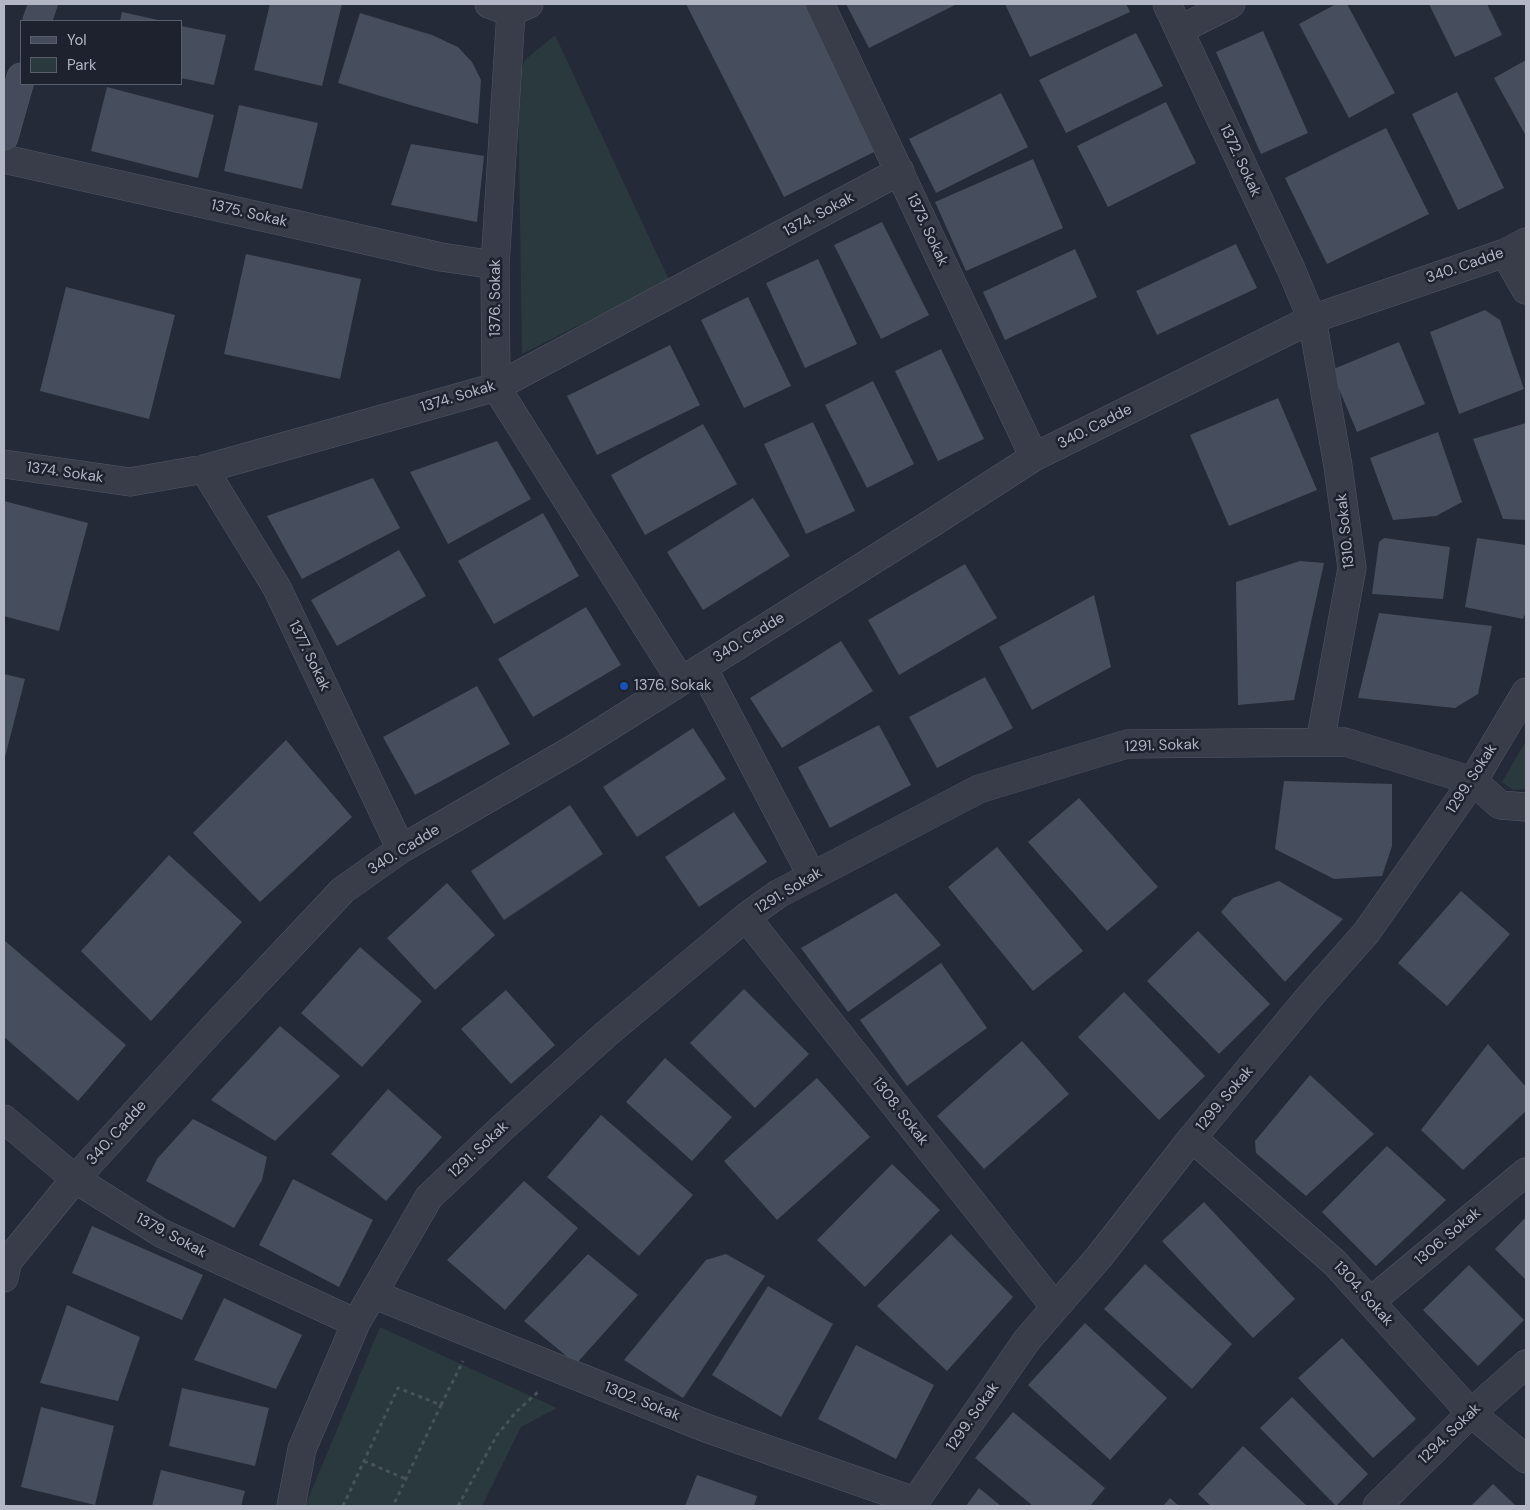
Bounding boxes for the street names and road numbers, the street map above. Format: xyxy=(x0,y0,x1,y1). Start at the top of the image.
street label: 1372. Sokak xyxy=(1216,122,1264,200)
street label: 1374. Sokak xyxy=(781,189,857,241)
street label: 1373. Sokak xyxy=(902,191,952,269)
street label: 1375. Sokak xyxy=(209,196,289,232)
street label: 340. Cadde xyxy=(1424,244,1506,288)
street label: 1376. Sokak xyxy=(487,259,505,337)
street label: 1374. Sokak xyxy=(418,377,498,417)
street label: 340. Cadde xyxy=(1055,401,1135,453)
street label: 1374. Sokak xyxy=(25,459,105,487)
street label: 1310. Sokak xyxy=(1333,493,1359,569)
street label: 340. Cadde xyxy=(710,609,788,667)
street label: 1377. Sokak xyxy=(284,618,334,694)
street label: 1291. Sokak xyxy=(1124,736,1200,756)
street label: 1299. Sokak xyxy=(1443,741,1501,817)
street label: 340. Cadde xyxy=(365,821,443,879)
street label: 1291. Sokak xyxy=(752,864,826,918)
street label: 1299. Sokak xyxy=(1193,1063,1257,1135)
street label: 1308. Sokak xyxy=(868,1075,932,1149)
street label: 340. Cadde xyxy=(83,1097,151,1169)
street label: 1291. Sokak xyxy=(446,1118,512,1182)
street label: 1306. Sokak xyxy=(1411,1204,1485,1270)
street label: 1379. Sokak xyxy=(132,1210,210,1262)
street label: 1304. Sokak xyxy=(1329,1258,1397,1330)
street label: 1302. Sokak xyxy=(602,1379,682,1425)
street label: 1299. Sokak xyxy=(943,1379,1003,1455)
street label: 1294. Sokak xyxy=(1415,1400,1485,1468)

